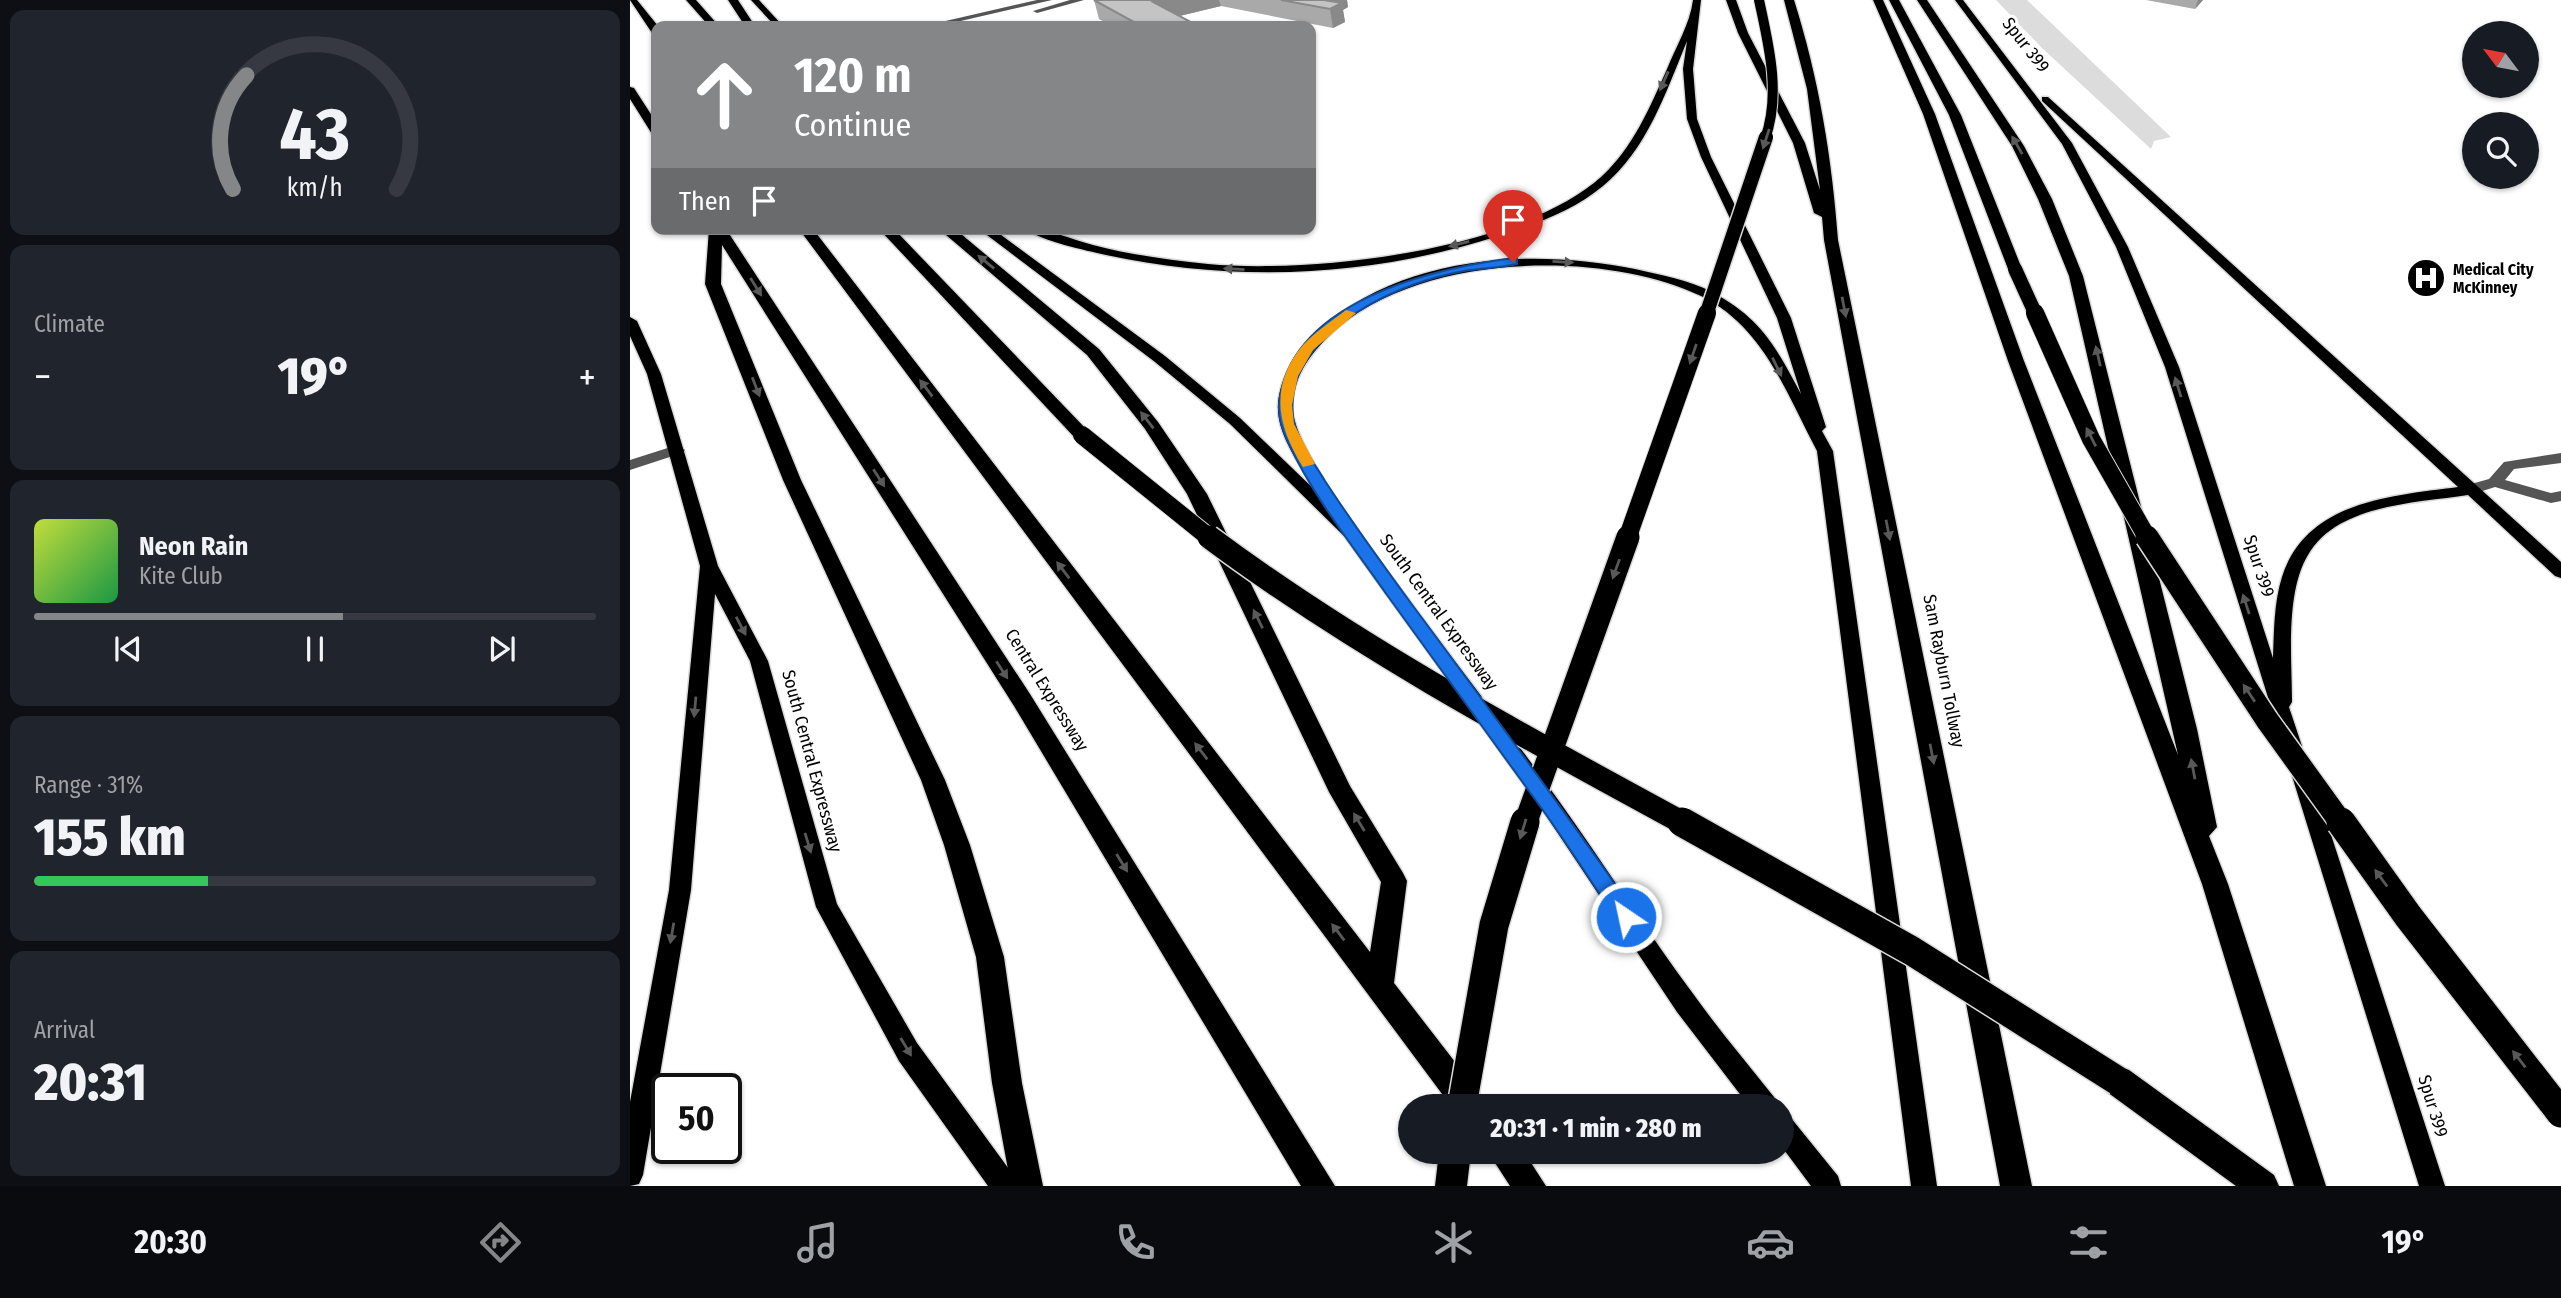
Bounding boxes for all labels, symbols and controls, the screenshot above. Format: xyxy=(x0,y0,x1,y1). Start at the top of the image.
street label: Spur 399 xyxy=(1998,13,2054,77)
north arrow xyxy=(2462,21,2539,98)
map controls xyxy=(2462,21,2539,189)
text: 120 m xyxy=(794,46,912,105)
icon: ahead xyxy=(679,49,770,140)
one-way arrow xyxy=(1658,71,1670,91)
text: 43 xyxy=(279,91,351,178)
text: Continue xyxy=(794,106,911,144)
button: search xyxy=(2462,112,2539,189)
one-way arrow xyxy=(1760,129,1771,150)
one-way arrow xyxy=(2011,135,2023,154)
text: km/h xyxy=(287,172,343,202)
icon: arrive xyxy=(745,182,783,220)
text: Then xyxy=(679,186,731,217)
pin xyxy=(1483,190,1543,262)
icon: arrive xyxy=(1494,201,1532,239)
one-way arrow xyxy=(1448,239,1470,250)
one-way arrow xyxy=(977,254,995,269)
one-way arrow xyxy=(1552,257,1574,268)
hospital icon: Medical City McKinney xyxy=(2405,257,2447,299)
place label: Medical City McKinney xyxy=(2453,260,2534,297)
one-way arrow xyxy=(1222,263,1244,274)
one-way arrow xyxy=(749,277,762,297)
one-way arrow xyxy=(1838,296,1849,318)
text: Climate xyxy=(34,310,105,338)
one-way arrow xyxy=(1687,344,1698,365)
text: 19° xyxy=(278,345,352,408)
one-way arrow xyxy=(2092,345,2103,367)
text: − xyxy=(34,354,51,400)
text: + xyxy=(579,354,596,400)
one-way arrow xyxy=(1772,357,1783,377)
one-way arrow xyxy=(751,376,762,397)
one-way arrow xyxy=(2172,377,2182,398)
one-way arrow xyxy=(920,379,934,397)
one-way arrow xyxy=(1140,412,1155,430)
one-way arrow xyxy=(2085,427,2097,447)
one-way arrow xyxy=(872,469,885,488)
one-way arrow xyxy=(1882,519,1893,541)
street label: South Central Expressway xyxy=(1375,530,1503,694)
text: Neon Rain xyxy=(139,531,248,562)
street label: Spur 399 xyxy=(2239,532,2279,600)
one-way arrow xyxy=(1610,558,1621,579)
one-way arrow xyxy=(1056,561,1071,579)
text: Kite Club xyxy=(139,562,223,590)
street label: Sam Rayburn Tollway xyxy=(1918,593,1970,749)
one-way arrow xyxy=(2240,594,2251,615)
one-way arrow xyxy=(1252,609,1263,629)
one-way arrow xyxy=(735,616,747,636)
street label: Central Expressway xyxy=(1001,625,1093,755)
icon: previous xyxy=(109,630,147,668)
icon: pause xyxy=(296,630,334,668)
icon: next xyxy=(483,630,521,668)
one-way arrow xyxy=(995,660,1008,679)
street label: South Central Expressway xyxy=(777,668,847,854)
one-way arrow xyxy=(2242,684,2255,703)
one-way arrow xyxy=(689,696,700,718)
one-way arrow xyxy=(1194,742,1208,760)
one-way arrow xyxy=(1927,743,1938,765)
one-way arrow xyxy=(2187,758,2198,780)
text: Range · 31% xyxy=(34,771,143,799)
text: 155 km xyxy=(34,806,185,869)
one-way arrow xyxy=(1352,813,1365,832)
one-way arrow xyxy=(1517,819,1527,840)
one-way arrow xyxy=(803,833,813,854)
one-way arrow xyxy=(1115,853,1128,873)
one-way arrow xyxy=(2374,869,2388,888)
position arrow xyxy=(1589,880,1663,954)
one-way arrow xyxy=(666,922,677,944)
one-way arrow xyxy=(1331,923,1345,942)
text: Arrival xyxy=(34,1016,95,1044)
one-way arrow xyxy=(900,1037,912,1056)
one-way arrow xyxy=(2513,1050,2527,1068)
text: 20:31 xyxy=(34,1051,147,1114)
street label: Spur 399 xyxy=(2413,1072,2453,1140)
speed limit sign: 50 xyxy=(651,1073,742,1164)
text: 20:31 · 1 min · 280 m xyxy=(1490,1113,1702,1144)
icon: directions xyxy=(476,1218,525,1267)
icon: music xyxy=(793,1218,842,1267)
icon: phone xyxy=(1111,1218,1160,1267)
icon: climate xyxy=(1429,1218,1478,1267)
icon: car xyxy=(1746,1218,1795,1267)
icon: filters xyxy=(2064,1218,2113,1267)
text: 20:30 xyxy=(134,1223,207,1261)
text: 19° xyxy=(2382,1223,2427,1261)

